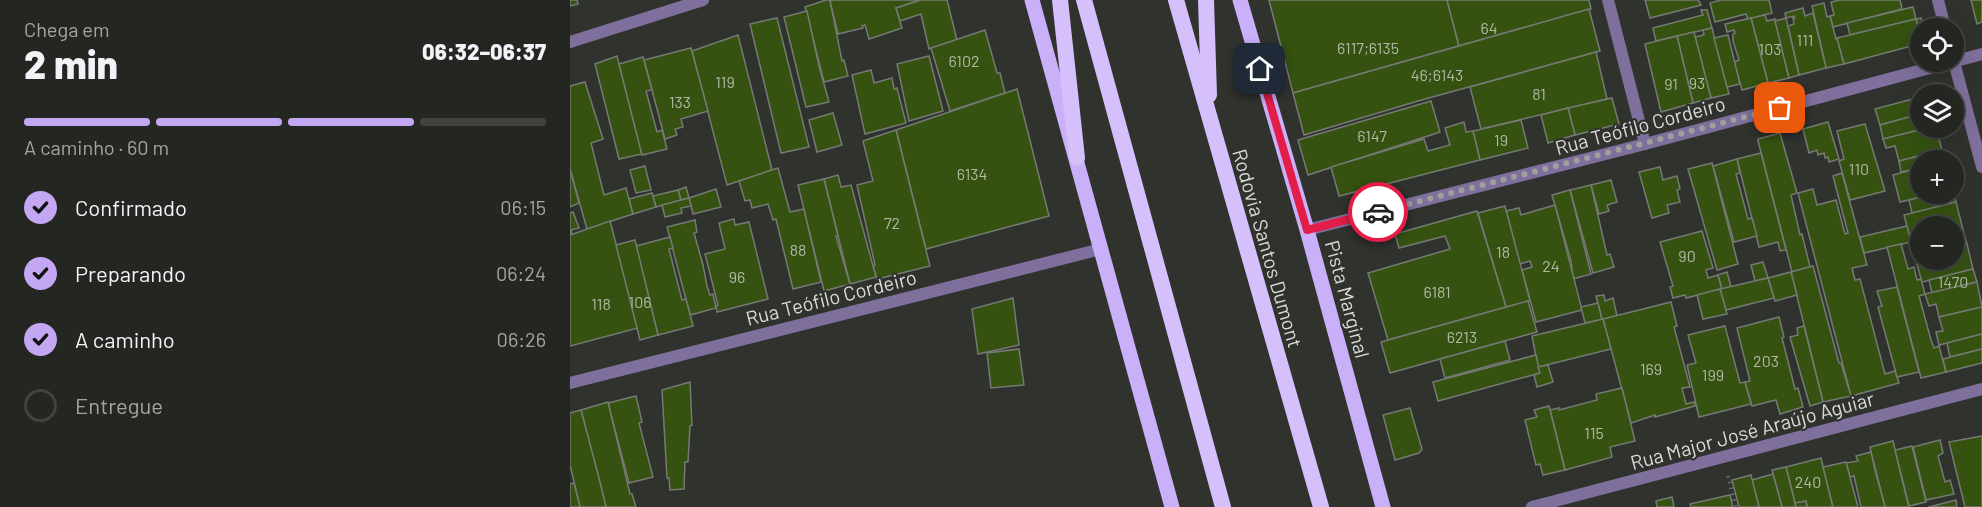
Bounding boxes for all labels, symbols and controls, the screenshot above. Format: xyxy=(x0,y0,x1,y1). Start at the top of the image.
text: Chega em xyxy=(24,17,110,41)
house number: 64 xyxy=(1480,18,1498,37)
map controls xyxy=(1910,18,1964,270)
button: locate xyxy=(1910,18,1964,72)
house number: 111 xyxy=(1797,30,1813,49)
text: 06:32–06:37 xyxy=(422,38,546,64)
house number: 6117;6135 xyxy=(1337,38,1399,57)
house number: 103 xyxy=(1759,39,1781,58)
text: 2 min xyxy=(24,40,118,87)
pin xyxy=(1234,43,1285,94)
house number: 6102 xyxy=(948,51,980,70)
icon: home xyxy=(1243,52,1276,85)
house number: 46;6143 xyxy=(1411,65,1463,84)
house number: 119 xyxy=(715,72,735,91)
house number: 93 xyxy=(1689,73,1705,92)
house number: 91 xyxy=(1664,74,1678,93)
pin xyxy=(1754,82,1805,133)
house number: 81 xyxy=(1532,84,1546,103)
button: layers xyxy=(1910,84,1964,138)
street label: Rua Teófilo Cordeiro xyxy=(1552,91,1728,159)
icon: bag xyxy=(1763,91,1796,124)
house number: 133 xyxy=(669,92,691,111)
house number: 6147 xyxy=(1357,126,1387,145)
house number: 19 xyxy=(1494,130,1508,149)
text: A caminho · 60 m xyxy=(24,135,169,159)
street label: Rodovia Santos Dumont xyxy=(1228,146,1308,350)
button: + xyxy=(1910,150,1964,204)
house number: 110 xyxy=(1849,159,1869,178)
house number: 6134 xyxy=(957,164,987,183)
courier xyxy=(1348,182,1408,242)
icon: check xyxy=(24,191,57,224)
text: Confirmado xyxy=(75,194,187,220)
text: 06:15 xyxy=(500,195,546,219)
icon: car xyxy=(1362,196,1395,229)
house number: 72 xyxy=(884,213,900,232)
button: − xyxy=(1910,216,1964,270)
street label: Pista Marginal xyxy=(1321,237,1375,361)
house number: 88 xyxy=(790,240,806,259)
house number: 18 xyxy=(1496,242,1510,261)
house number: 90 xyxy=(1678,246,1696,265)
house number: 24 xyxy=(1542,256,1560,275)
icon: check xyxy=(24,257,57,290)
text: Preparando xyxy=(75,260,186,286)
text: 06:24 xyxy=(496,261,546,285)
street label: Rua Teófilo Cordeiro xyxy=(743,264,919,330)
house number: 96 xyxy=(729,267,745,286)
house number: 1470 xyxy=(1938,272,1968,291)
house number: 6181 xyxy=(1423,282,1451,301)
house number: 106 xyxy=(629,292,651,311)
house number: 118 xyxy=(591,294,611,313)
icon: check xyxy=(24,323,57,356)
text: A caminho xyxy=(75,326,175,352)
text: 06:26 xyxy=(497,327,546,351)
house number: 6213 xyxy=(1447,327,1477,346)
house number: 203 xyxy=(1753,351,1779,370)
house number: 169 xyxy=(1640,359,1662,378)
house number: 199 xyxy=(1702,365,1724,384)
street label: Rua Major José Araújo Aguiar xyxy=(1627,386,1877,474)
text: Entregue xyxy=(75,392,163,418)
house number: 115 xyxy=(1584,423,1604,442)
house number: 240 xyxy=(1795,472,1821,491)

